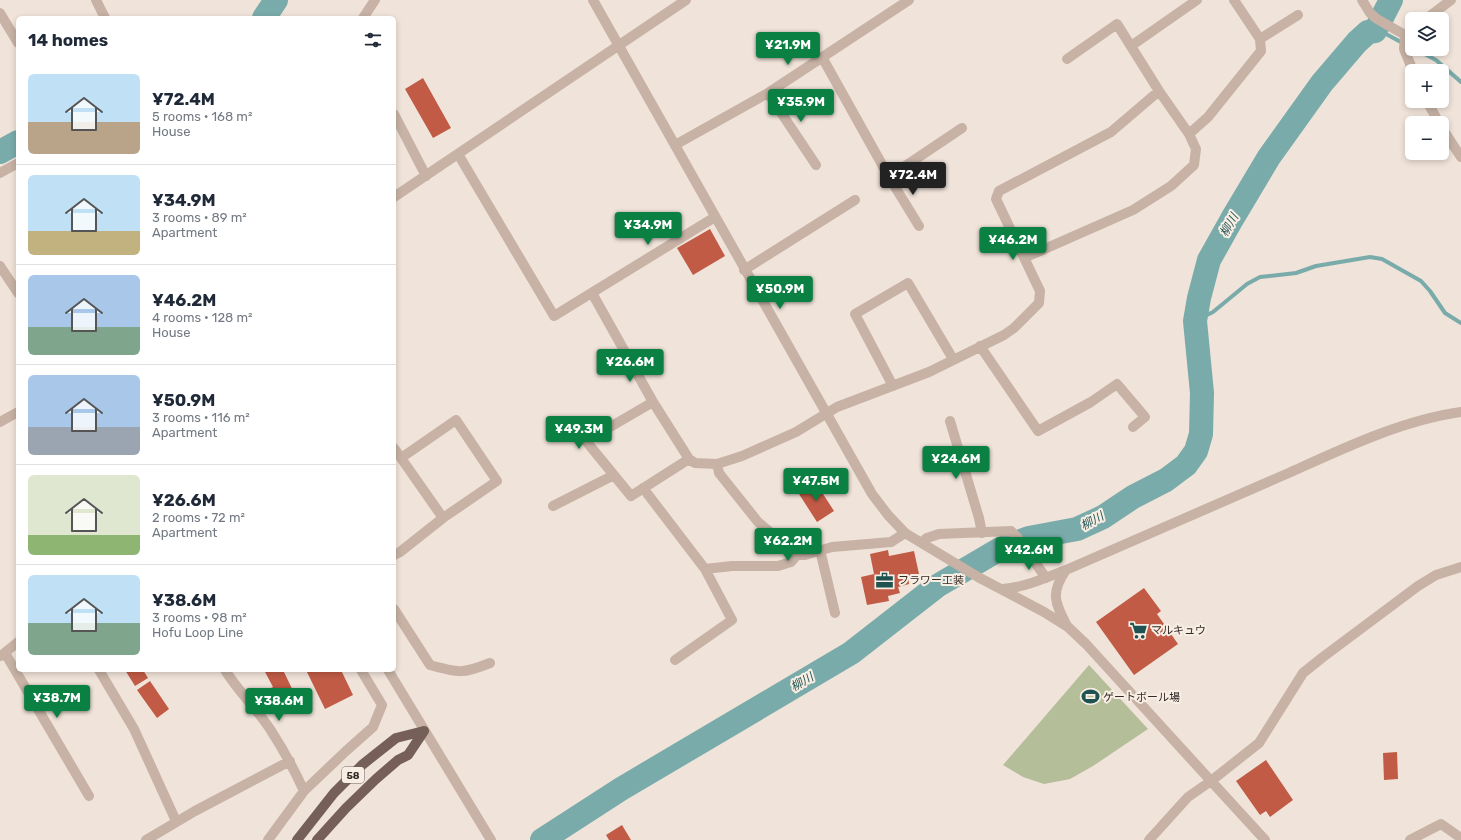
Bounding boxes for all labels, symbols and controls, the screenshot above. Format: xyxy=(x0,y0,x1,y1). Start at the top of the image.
map controls xyxy=(1405,12,1449,160)
button: layers xyxy=(1405,12,1449,56)
icon: filters xyxy=(362,29,384,51)
text: 14 homes xyxy=(28,30,108,50)
pin: ¥21.9M xyxy=(755,32,821,66)
text: ¥21.9M xyxy=(765,37,811,52)
button: + xyxy=(1405,64,1449,108)
text: ¥72.4M xyxy=(152,89,215,109)
pin: ¥35.9M xyxy=(768,89,834,123)
icon: home xyxy=(60,90,108,138)
text: ¥35.9M xyxy=(777,94,825,109)
text: 5 rooms · 168 m² xyxy=(152,109,252,124)
button: − xyxy=(1405,116,1449,160)
text: House xyxy=(152,124,190,139)
pin: ¥72.4M xyxy=(880,162,946,196)
text: ¥72.4M xyxy=(889,167,937,182)
text: ¥34.9M xyxy=(152,190,216,210)
icon: home xyxy=(60,191,108,239)
water label: 柳川 xyxy=(1217,209,1242,239)
text: 3 rooms · 89 m² xyxy=(152,210,247,225)
pin: ¥34.9M xyxy=(615,212,681,246)
text: ¥34.9M xyxy=(624,217,672,232)
text: Apartment xyxy=(152,225,217,240)
pin: ¥46.2M xyxy=(980,227,1046,261)
text: ¥46.2M xyxy=(988,232,1038,247)
pin: ¥50.9M xyxy=(747,276,813,310)
text: ¥50.9M xyxy=(756,281,804,296)
text: ¥46.2M xyxy=(152,290,216,310)
icon: home xyxy=(60,291,108,339)
text: 4 rooms · 128 m² xyxy=(152,310,252,325)
text: House xyxy=(152,325,190,340)
pin: ¥26.6M xyxy=(597,349,663,383)
text: ¥26.6M xyxy=(606,354,654,369)
text: ¥50.9M xyxy=(152,390,215,410)
icon: home xyxy=(60,391,108,439)
text: 3 rooms · 116 m² xyxy=(152,410,250,425)
pin: ¥49.3M xyxy=(546,416,612,450)
text: ¥49.3M xyxy=(555,421,603,436)
text: Apartment xyxy=(152,425,217,440)
pin: ¥24.6M xyxy=(923,446,989,480)
text: ¥24.6M xyxy=(932,451,981,466)
pin: ¥47.5M xyxy=(783,468,849,502)
text: ¥47.5M xyxy=(792,473,840,488)
text: ¥26.6M xyxy=(152,490,216,510)
icon: home xyxy=(60,491,108,539)
water label: 柳川 xyxy=(1078,508,1108,533)
text: 2 rooms · 72 m² xyxy=(152,510,245,525)
text: Apartment xyxy=(152,525,217,540)
pin: ¥62.2M xyxy=(755,528,821,562)
text: ¥62.2M xyxy=(764,533,812,548)
pin: ¥42.6M xyxy=(996,537,1062,571)
text: ¥42.6M xyxy=(1004,542,1054,557)
office icon: フラワー工装 xyxy=(875,570,895,590)
place label: フラワー工装 xyxy=(898,574,964,587)
text: ¥38.6M xyxy=(152,590,216,610)
icon: home xyxy=(60,591,108,639)
text: 3 rooms · 98 m² xyxy=(152,610,247,625)
supermarket icon: マルキュウ xyxy=(1128,620,1148,640)
place label: マルキュウ xyxy=(1151,624,1206,637)
text: Hofu Loop Line xyxy=(152,625,243,640)
water label: 柳川 xyxy=(788,669,818,694)
pin: ¥38.7M xyxy=(24,685,90,719)
sports icon: ゲートボール場 xyxy=(1080,687,1100,707)
pin: ¥38.6M xyxy=(246,688,312,722)
text: ¥38.7M xyxy=(33,690,81,705)
place label: ゲートボール場 xyxy=(1103,691,1180,704)
text: ¥38.6M xyxy=(254,693,304,708)
road number: 58 xyxy=(342,767,364,783)

